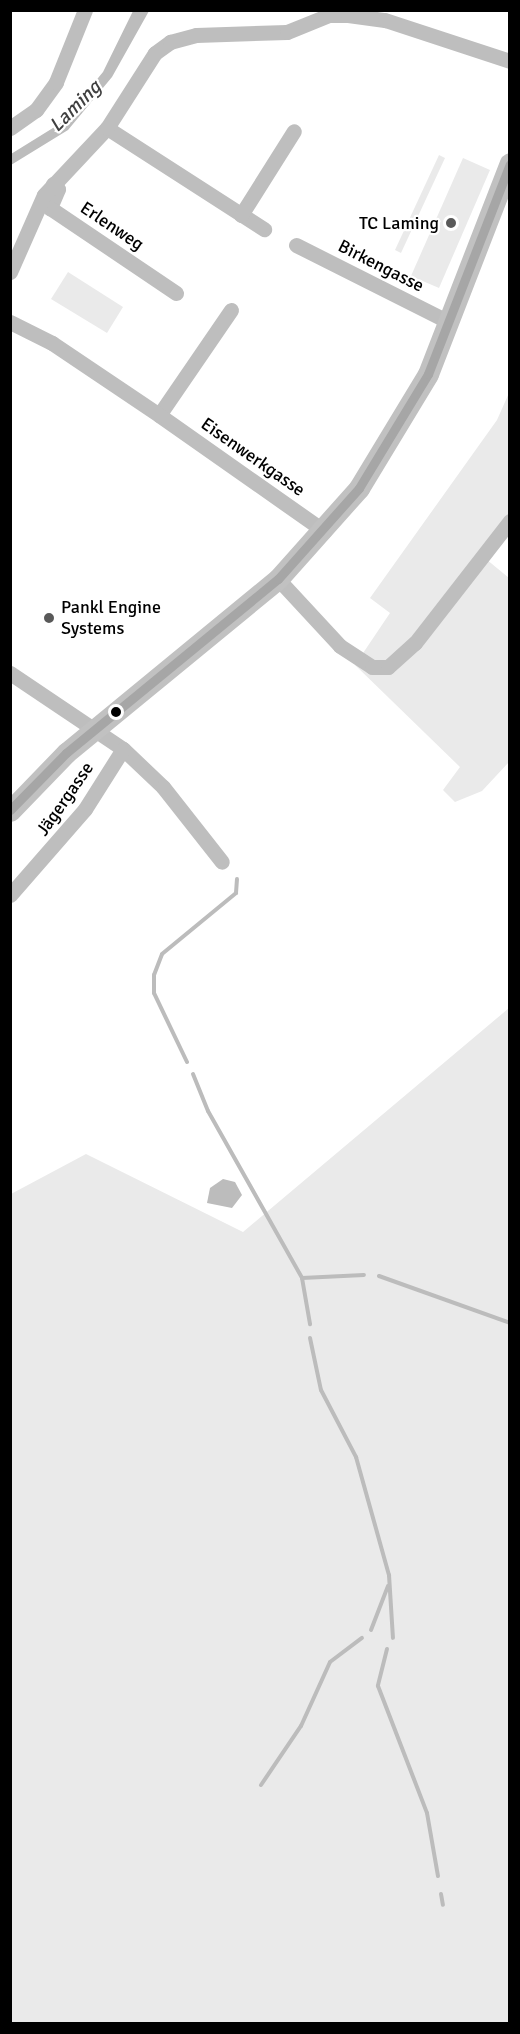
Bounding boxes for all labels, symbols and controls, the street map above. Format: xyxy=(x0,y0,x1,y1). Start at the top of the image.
water label: Laming xyxy=(44,75,106,137)
street label: Erlenweg xyxy=(76,197,148,255)
place label: TC Laming xyxy=(359,212,439,234)
marker: TC Laming xyxy=(444,216,458,230)
street label: Birkengasse xyxy=(335,235,427,297)
street label: Eisenwerkgasse xyxy=(197,413,309,501)
place label: Pankl Engine Systems xyxy=(61,597,161,640)
marker: Pankl Engine Systems xyxy=(42,611,56,625)
unlabelled marker xyxy=(110,706,122,718)
street label: Jägergasse xyxy=(32,758,98,840)

